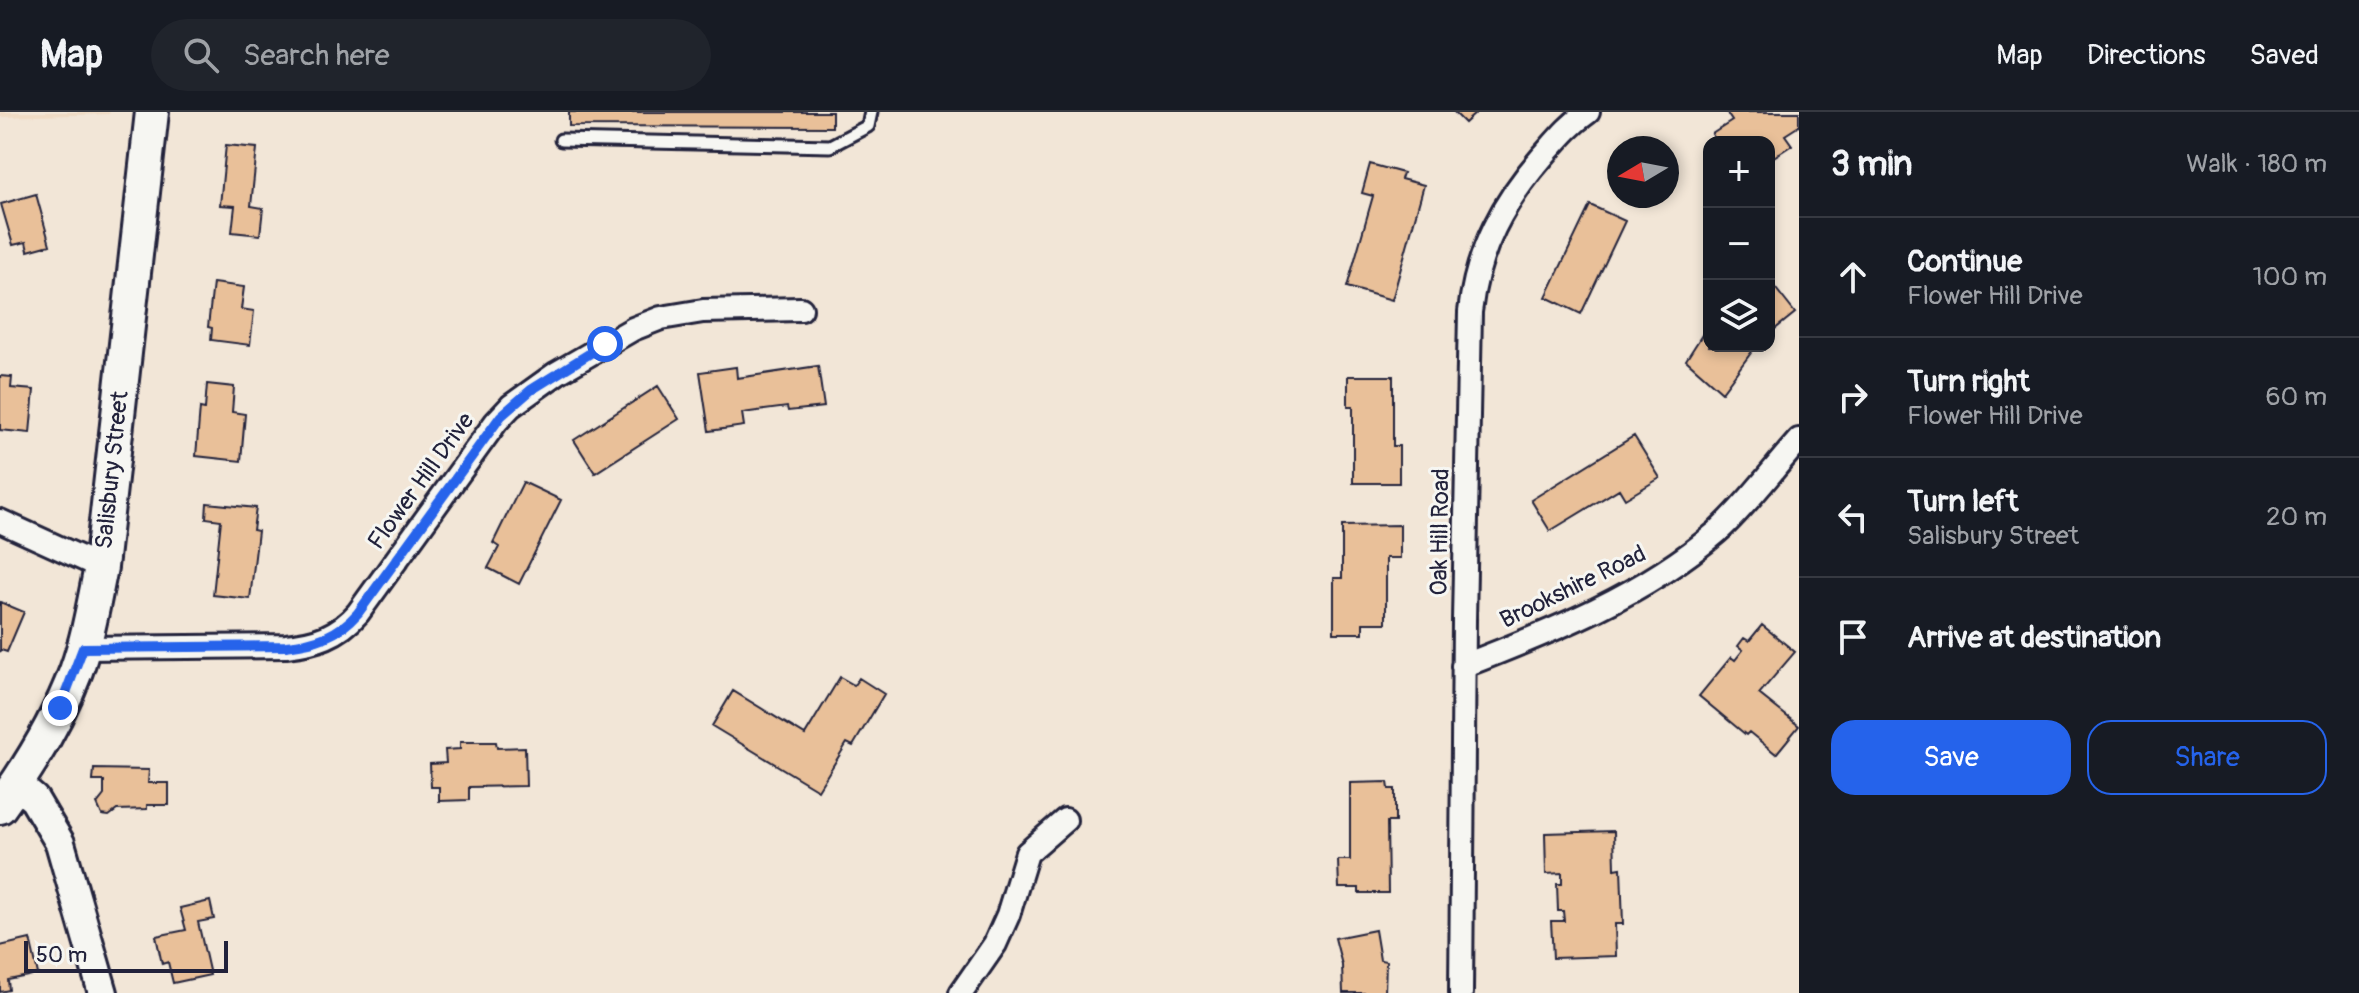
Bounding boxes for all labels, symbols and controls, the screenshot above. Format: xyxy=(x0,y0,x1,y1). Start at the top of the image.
search box xyxy=(151,19,711,91)
text: Map xyxy=(40,31,103,79)
icon: search xyxy=(179,33,223,77)
text: Search here xyxy=(243,37,390,74)
text: Map xyxy=(1996,38,2043,73)
text: Directions xyxy=(2087,38,2206,73)
text: Saved xyxy=(2250,38,2319,73)
north arrow xyxy=(1607,136,1679,208)
map controls xyxy=(1703,136,1775,352)
button: + xyxy=(1703,136,1775,208)
text: 3 min xyxy=(1831,143,1913,186)
text: Walk · 180 m xyxy=(2186,148,2327,180)
button: − xyxy=(1703,208,1775,280)
text: Continue xyxy=(1907,243,2022,280)
icon: ahead xyxy=(1831,255,1875,299)
text: 100 m xyxy=(2253,261,2327,293)
button: layers xyxy=(1703,280,1775,352)
text: Flower Hill Drive xyxy=(1907,280,2082,312)
route start xyxy=(587,326,623,362)
text: Turn right xyxy=(1907,363,2030,400)
icon: right xyxy=(1831,375,1875,419)
text: 60 m xyxy=(2265,381,2327,413)
street label: Salisbury Street xyxy=(89,389,135,551)
text: Flower Hill Drive xyxy=(1907,400,2082,432)
street label: Flower Hill Drive xyxy=(362,407,480,555)
street label: Oak Hill Road xyxy=(1424,468,1456,596)
text: Turn left xyxy=(1907,483,2018,520)
icon: left xyxy=(1831,495,1875,539)
text: 20 m xyxy=(2266,501,2327,533)
text: Salisbury Street xyxy=(1907,520,2079,552)
street label: Brookshire Road xyxy=(1495,539,1651,635)
icon: arrive xyxy=(1831,615,1875,659)
text: Arrive at destination xyxy=(1907,619,2161,656)
route end xyxy=(42,690,78,726)
button: Save xyxy=(1831,720,2071,795)
button: Share xyxy=(2087,720,2327,795)
scale bar xyxy=(24,937,228,973)
text: 50 m xyxy=(36,941,87,969)

